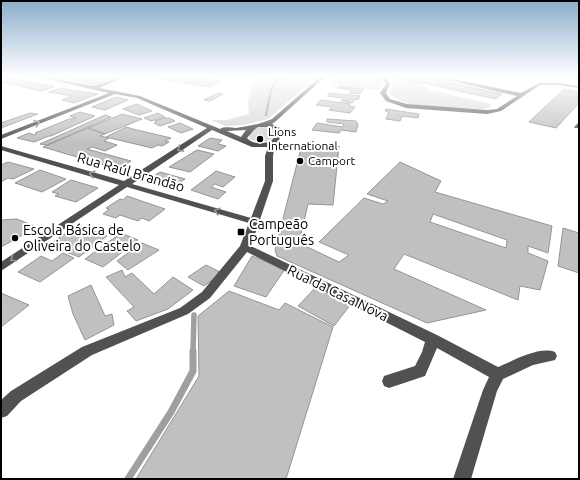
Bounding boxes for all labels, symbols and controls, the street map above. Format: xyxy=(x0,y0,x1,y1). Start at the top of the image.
one-way arrow xyxy=(34,119,41,127)
place label: Lions International xyxy=(268,125,338,152)
marker: Lions International xyxy=(255,134,265,144)
one-way arrow xyxy=(177,144,184,151)
street label: Rua Raúl Brandão xyxy=(76,149,186,195)
place label: Camport xyxy=(308,154,355,167)
marker: Camport xyxy=(295,156,305,166)
one-way arrow xyxy=(89,170,96,179)
one-way arrow xyxy=(214,207,221,216)
place label: Campeão Português xyxy=(249,216,314,248)
place label: Escola Básica de Oliveira do Castelo xyxy=(23,222,141,254)
marker: Campeão Português xyxy=(236,227,246,237)
marker: Escola Básica de Oliveira do Castelo xyxy=(10,233,20,243)
one-way arrow xyxy=(10,254,17,262)
street label: Rua da Casa Nova xyxy=(285,262,391,324)

